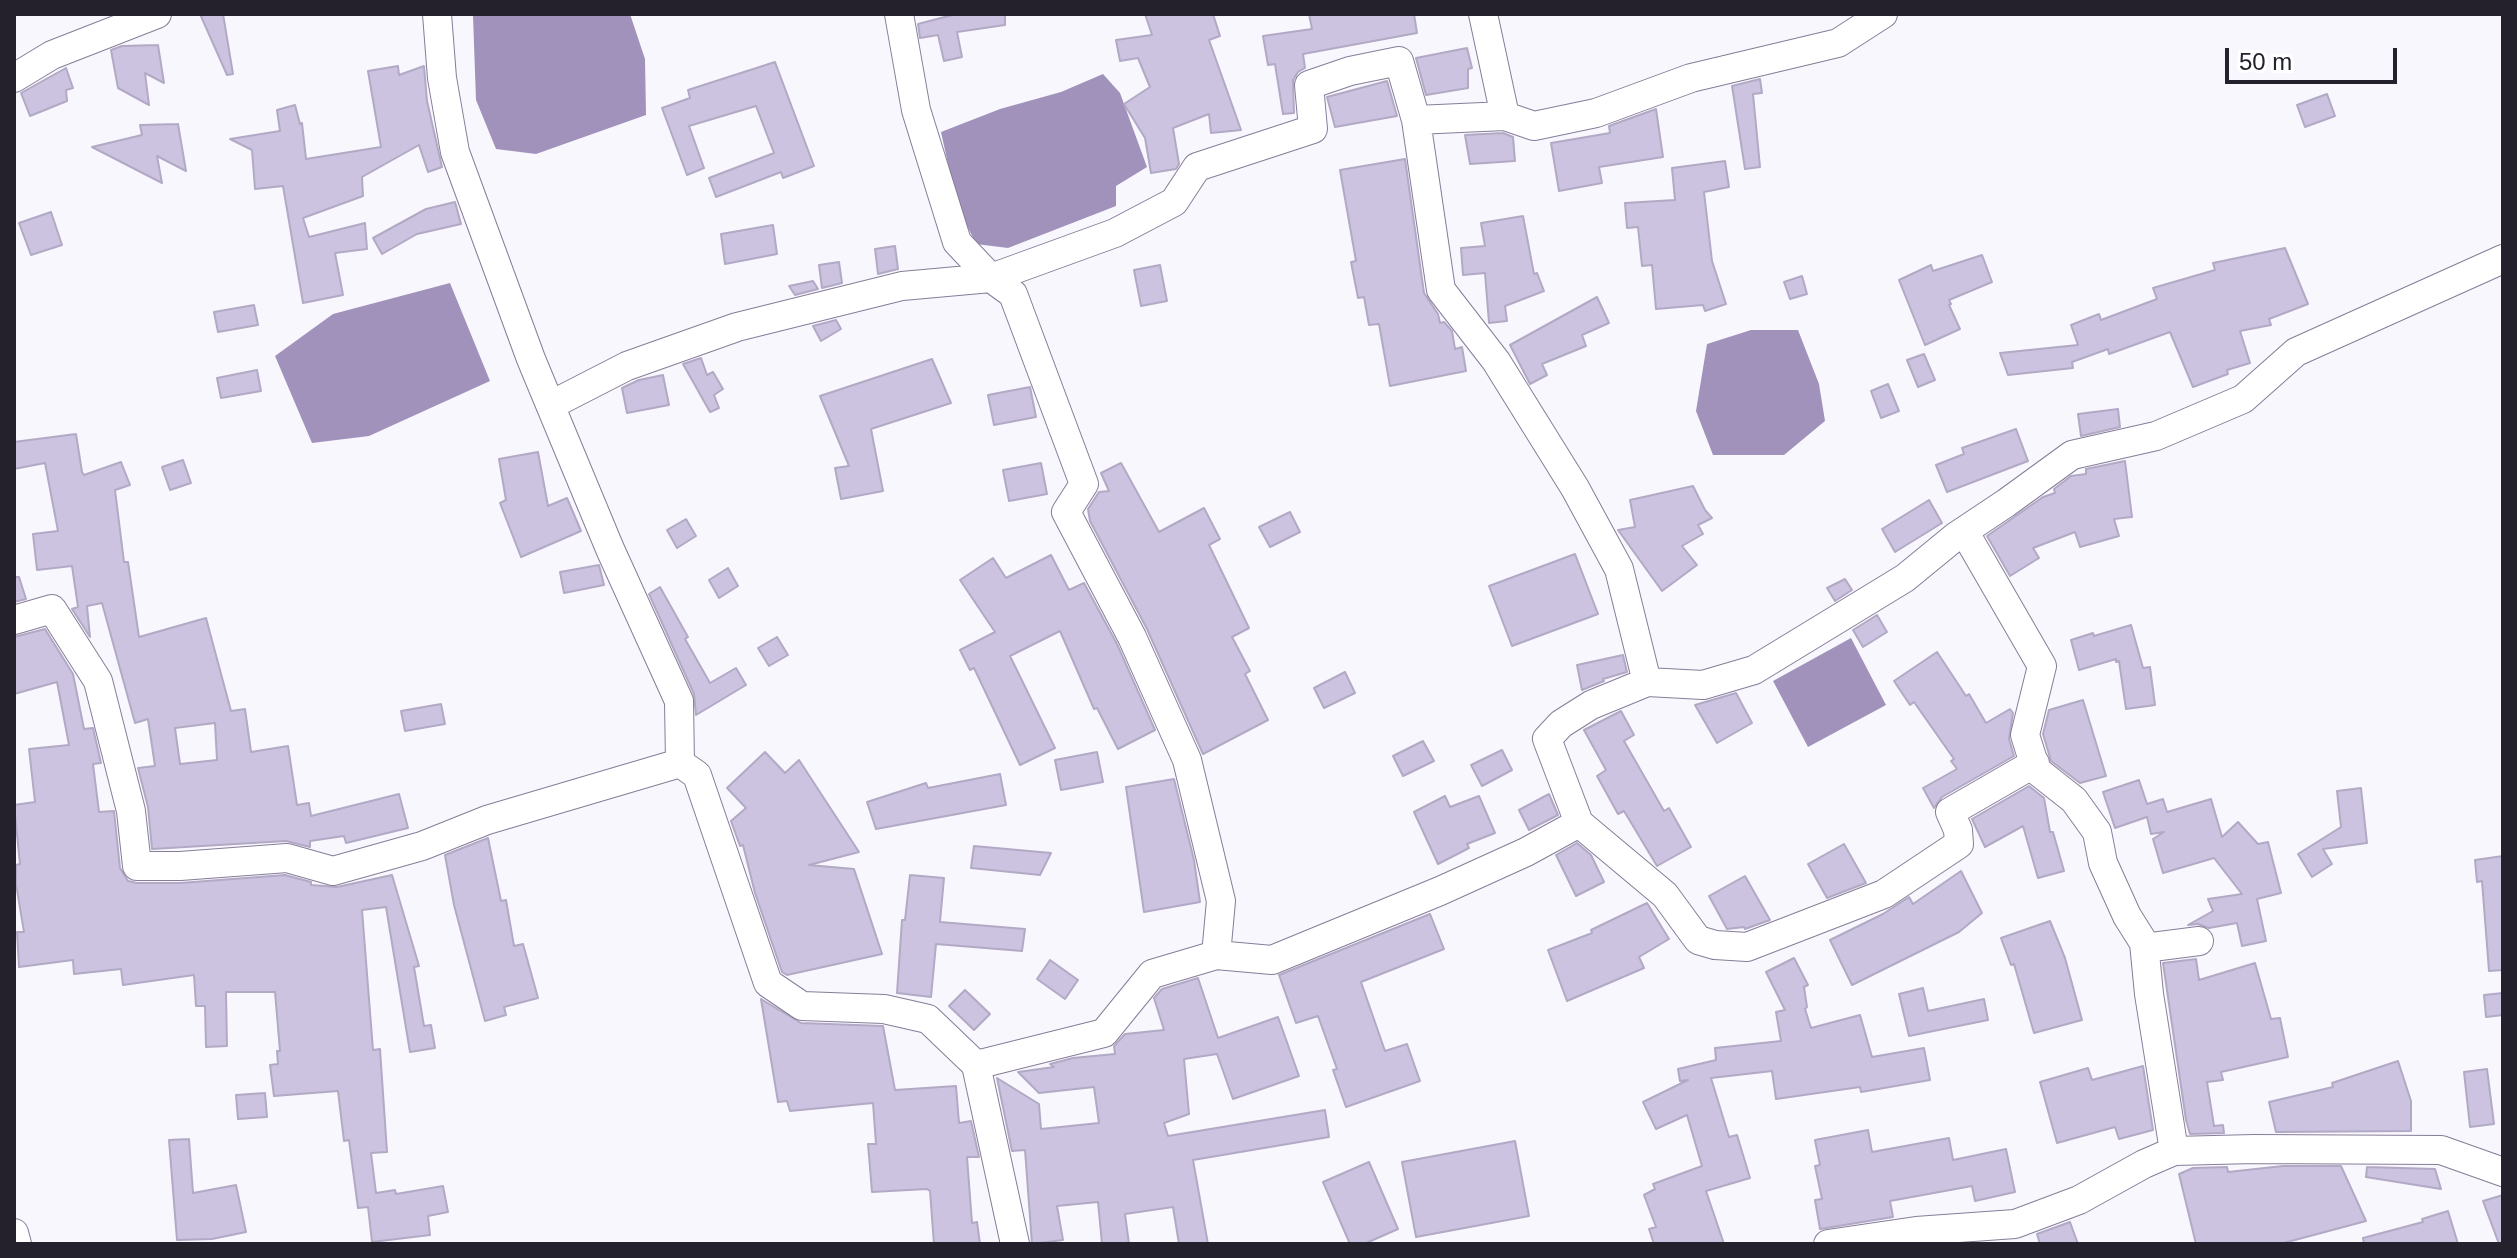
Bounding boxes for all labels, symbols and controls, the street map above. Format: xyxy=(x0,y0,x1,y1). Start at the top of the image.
scale bar xyxy=(2229,32,2401,82)
text: 50 m xyxy=(2239,48,2292,75)

